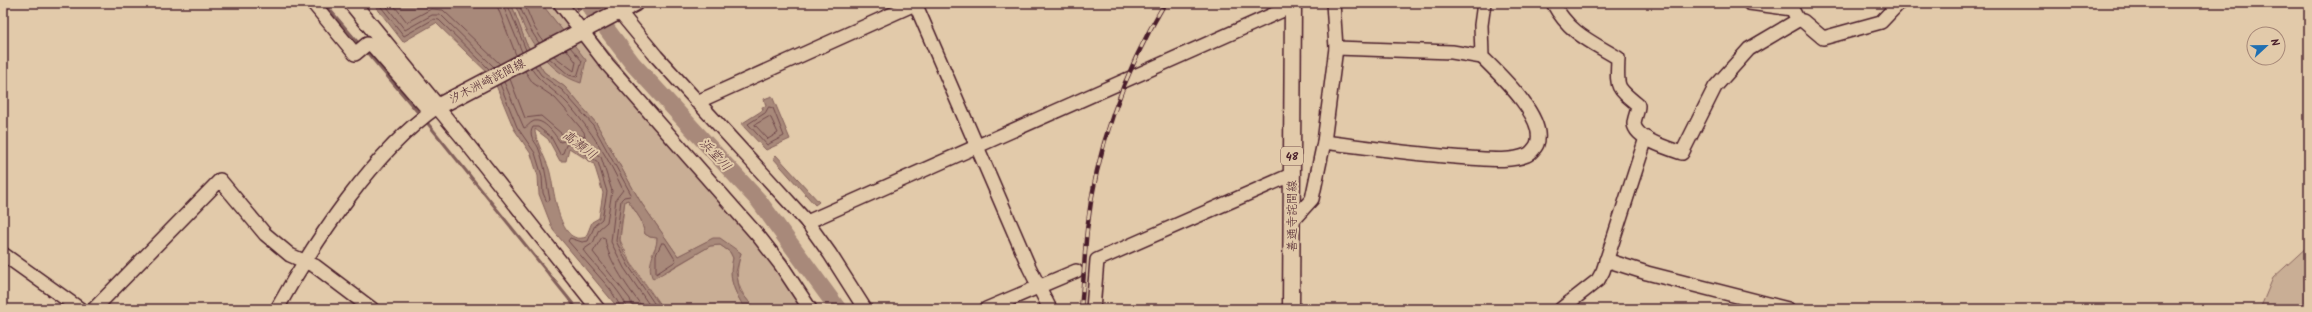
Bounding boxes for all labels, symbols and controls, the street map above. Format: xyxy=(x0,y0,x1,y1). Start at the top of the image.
north arrow xyxy=(2246,26,2286,66)
text: N xyxy=(2265,36,2284,49)
street label: 汐木洲崎詫間線 xyxy=(445,54,529,109)
water label: 高瀬川 xyxy=(557,125,601,165)
water label: 浜堂川 xyxy=(694,134,736,176)
road number: 48 xyxy=(1281,147,1303,165)
street label: 善通寺詫間線 xyxy=(1283,180,1302,252)

